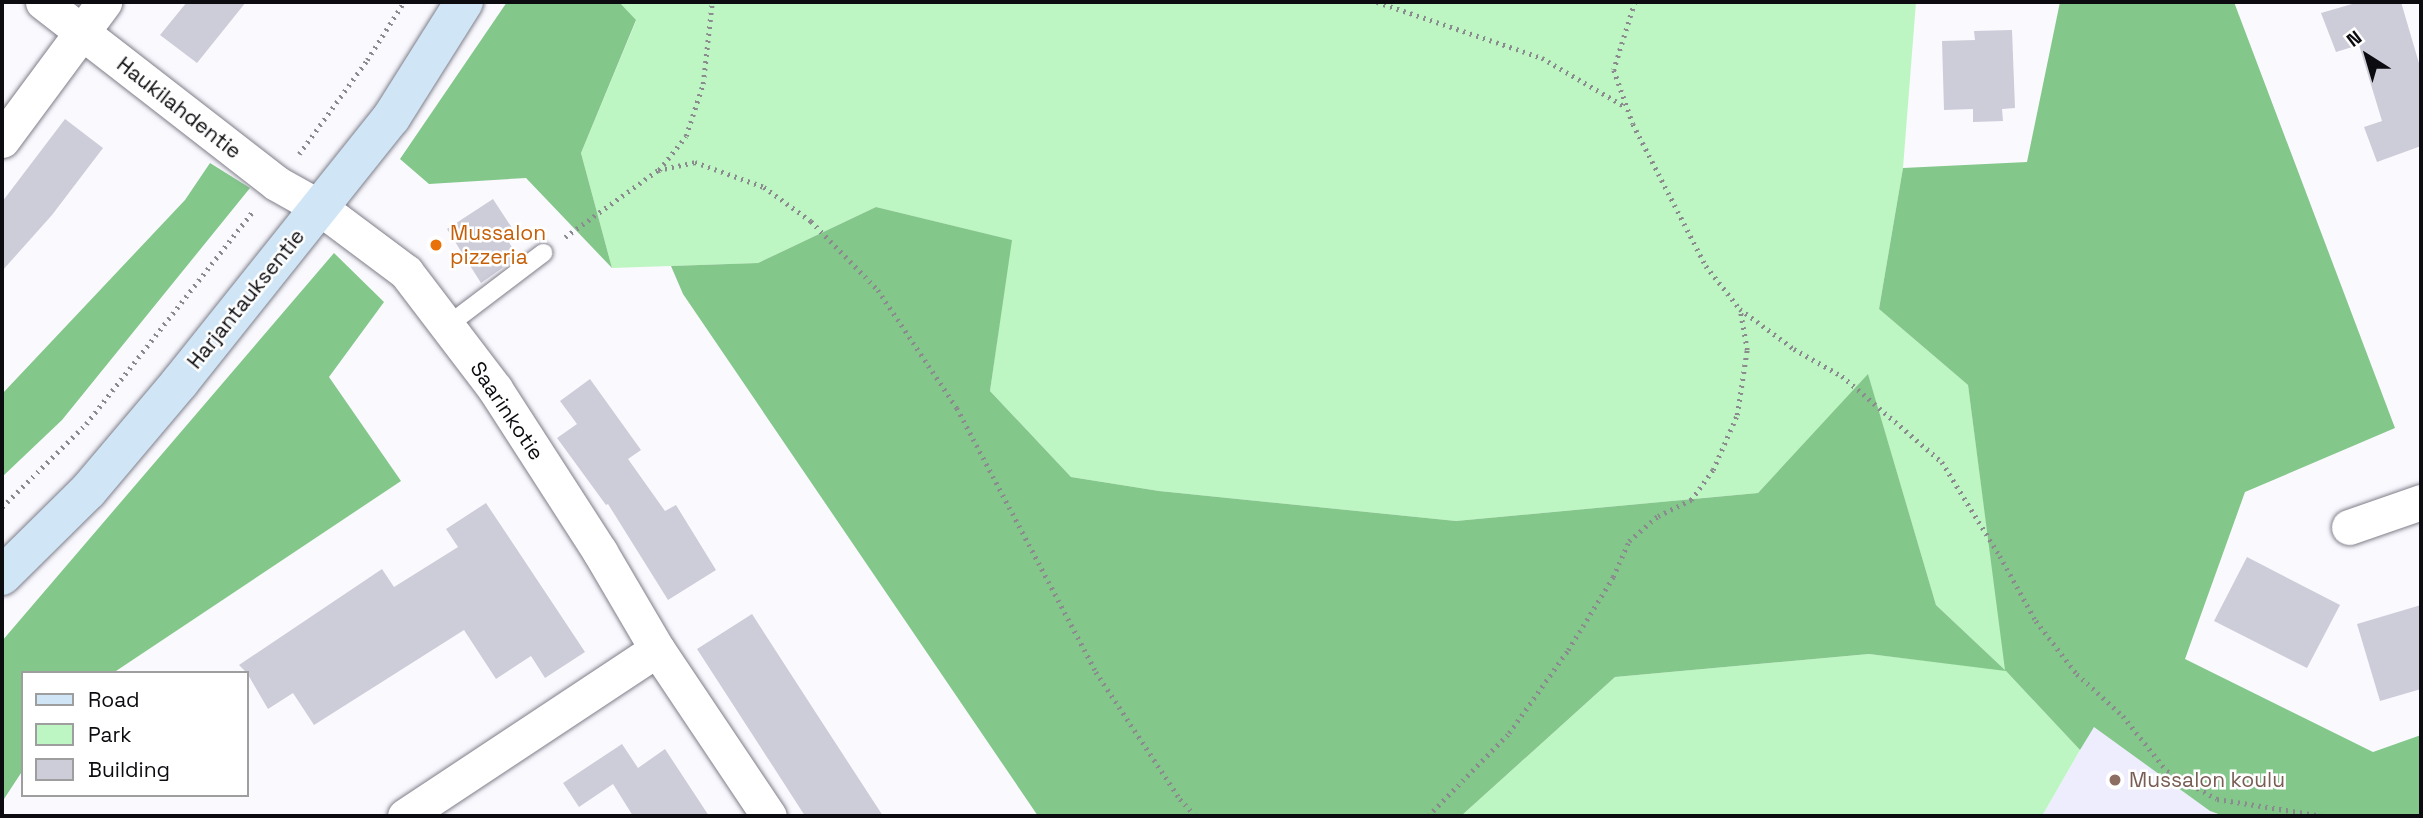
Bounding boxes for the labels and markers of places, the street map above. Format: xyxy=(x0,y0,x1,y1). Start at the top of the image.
place label: Mussalon pizzeria xyxy=(450,220,546,270)
marker: Mussalon pizzeria xyxy=(428,237,444,253)
place label: Mussalon koulu xyxy=(2129,767,2285,793)
marker: Mussalon koulu xyxy=(2107,772,2123,788)

